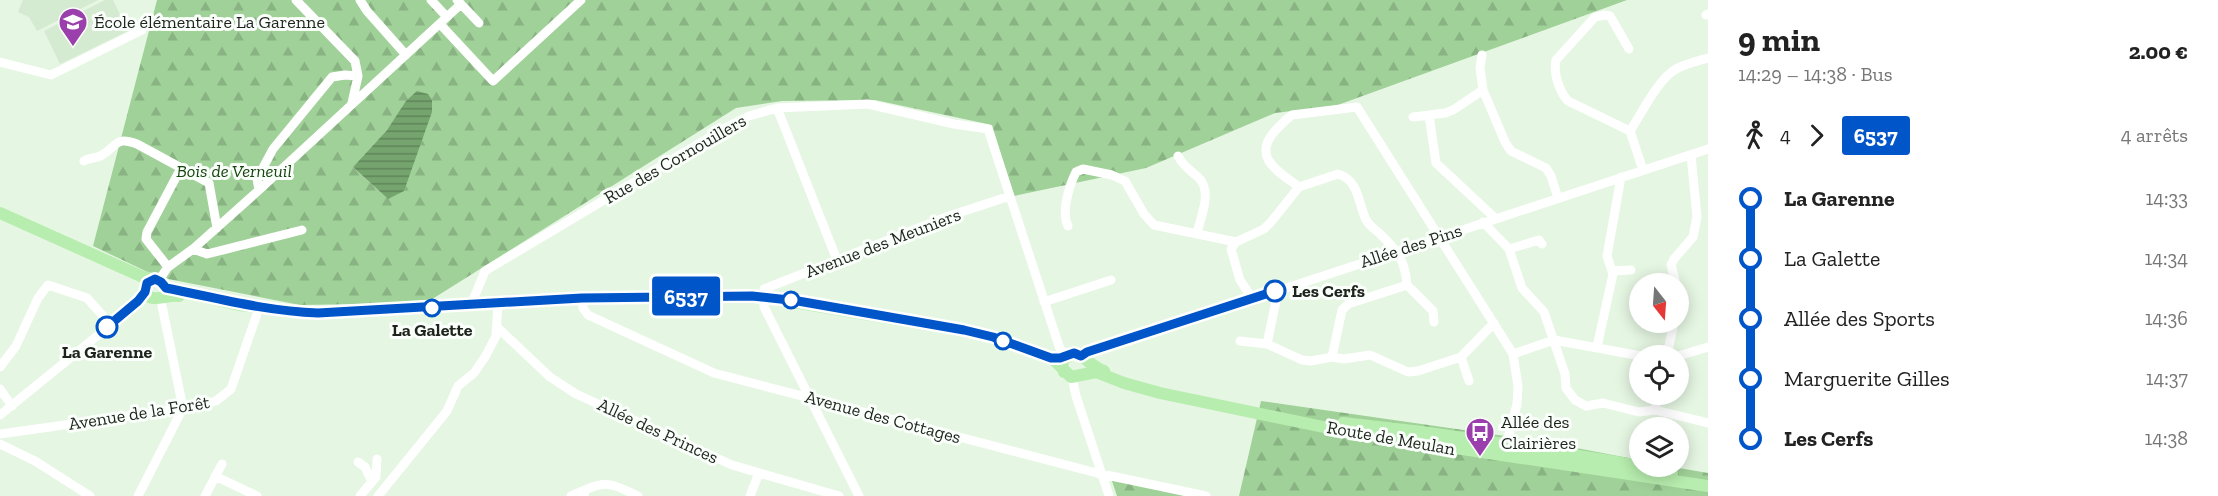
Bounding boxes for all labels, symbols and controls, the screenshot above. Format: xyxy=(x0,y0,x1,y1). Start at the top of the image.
school or university icon: École élémentaire La Garenne xyxy=(57,6,89,48)
place label: École élémentaire La Garenne xyxy=(94,11,325,33)
text: 9 min xyxy=(1738,20,1820,59)
text: 2.00 € xyxy=(2129,38,2188,65)
text: 14:29 – 14:38 · Bus xyxy=(1738,62,1892,86)
street label: Rue des Cornouillers xyxy=(600,109,750,209)
icon: walk xyxy=(1738,119,1771,152)
icon: forward xyxy=(1800,119,1833,152)
text: 4 xyxy=(1780,123,1791,147)
text: 6537 xyxy=(1854,123,1898,148)
text: 4 arrêts xyxy=(2121,123,2188,147)
park label: Bois de Verneuil xyxy=(176,160,292,182)
text: La Garenne xyxy=(1784,185,1895,212)
text: 14:33 xyxy=(2145,186,2188,210)
street label: Avenue des Meuniers xyxy=(802,203,964,283)
street label: Allée des Pins xyxy=(1357,219,1465,273)
text: La Galette xyxy=(1784,245,1880,272)
text: 14:34 xyxy=(2144,246,2188,270)
north arrow xyxy=(1629,273,1689,333)
map controls xyxy=(1629,273,1689,477)
line badge: 6537 xyxy=(644,276,728,316)
marker: Les Cerfs xyxy=(1264,280,1286,302)
place label: Les Cerfs xyxy=(1292,280,1365,302)
text: 6537 xyxy=(664,284,708,309)
unlabelled marker xyxy=(782,291,800,309)
marker: La Galette xyxy=(423,299,441,317)
text: Allée des Sports xyxy=(1784,305,1935,332)
text: 14:36 xyxy=(2145,306,2188,330)
marker: La Garenne xyxy=(96,316,118,338)
place label: La Galette xyxy=(392,319,473,341)
unlabelled marker xyxy=(994,332,1012,350)
place label: La Garenne xyxy=(62,341,153,363)
button: locate xyxy=(1629,345,1689,405)
text: Marguerite Gilles xyxy=(1784,365,1950,392)
text: 14:37 xyxy=(2146,366,2188,390)
street label: Avenue des Cottages xyxy=(803,386,963,448)
street label: Avenue de la Forêt xyxy=(67,391,212,435)
street label: Allée des Princes xyxy=(594,393,722,469)
place label: Allée des Clairières xyxy=(1501,411,1576,454)
street label: Route de Meulan xyxy=(1325,416,1457,460)
bus stop icon: Allée des Clairières xyxy=(1464,416,1496,458)
button: layers xyxy=(1629,417,1689,477)
text: Les Cerfs xyxy=(1784,425,1873,452)
text: 14:38 xyxy=(2145,426,2188,450)

